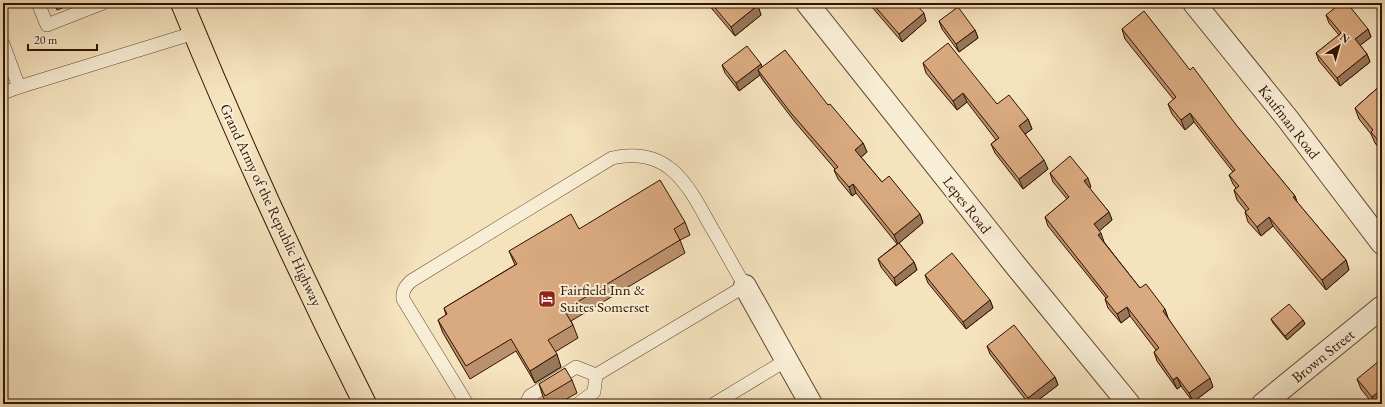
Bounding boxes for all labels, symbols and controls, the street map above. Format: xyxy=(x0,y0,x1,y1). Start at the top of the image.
scale bar xyxy=(28,26,97,52)
north arrow xyxy=(1319,26,1359,66)
text: N xyxy=(1337,30,1353,46)
text: 20 m xyxy=(34,32,58,48)
street label: Kaufman Road xyxy=(1255,81,1324,163)
street label: Grand Army of the Republic Highway xyxy=(216,101,327,309)
street label: Lepes Road xyxy=(939,172,996,237)
place label: Fairfield Inn & Suites Somerset xyxy=(560,280,650,316)
hotel icon: Fairfield Inn & Suites Somerset xyxy=(537,289,557,309)
street label: Brown Street xyxy=(1287,324,1358,387)

